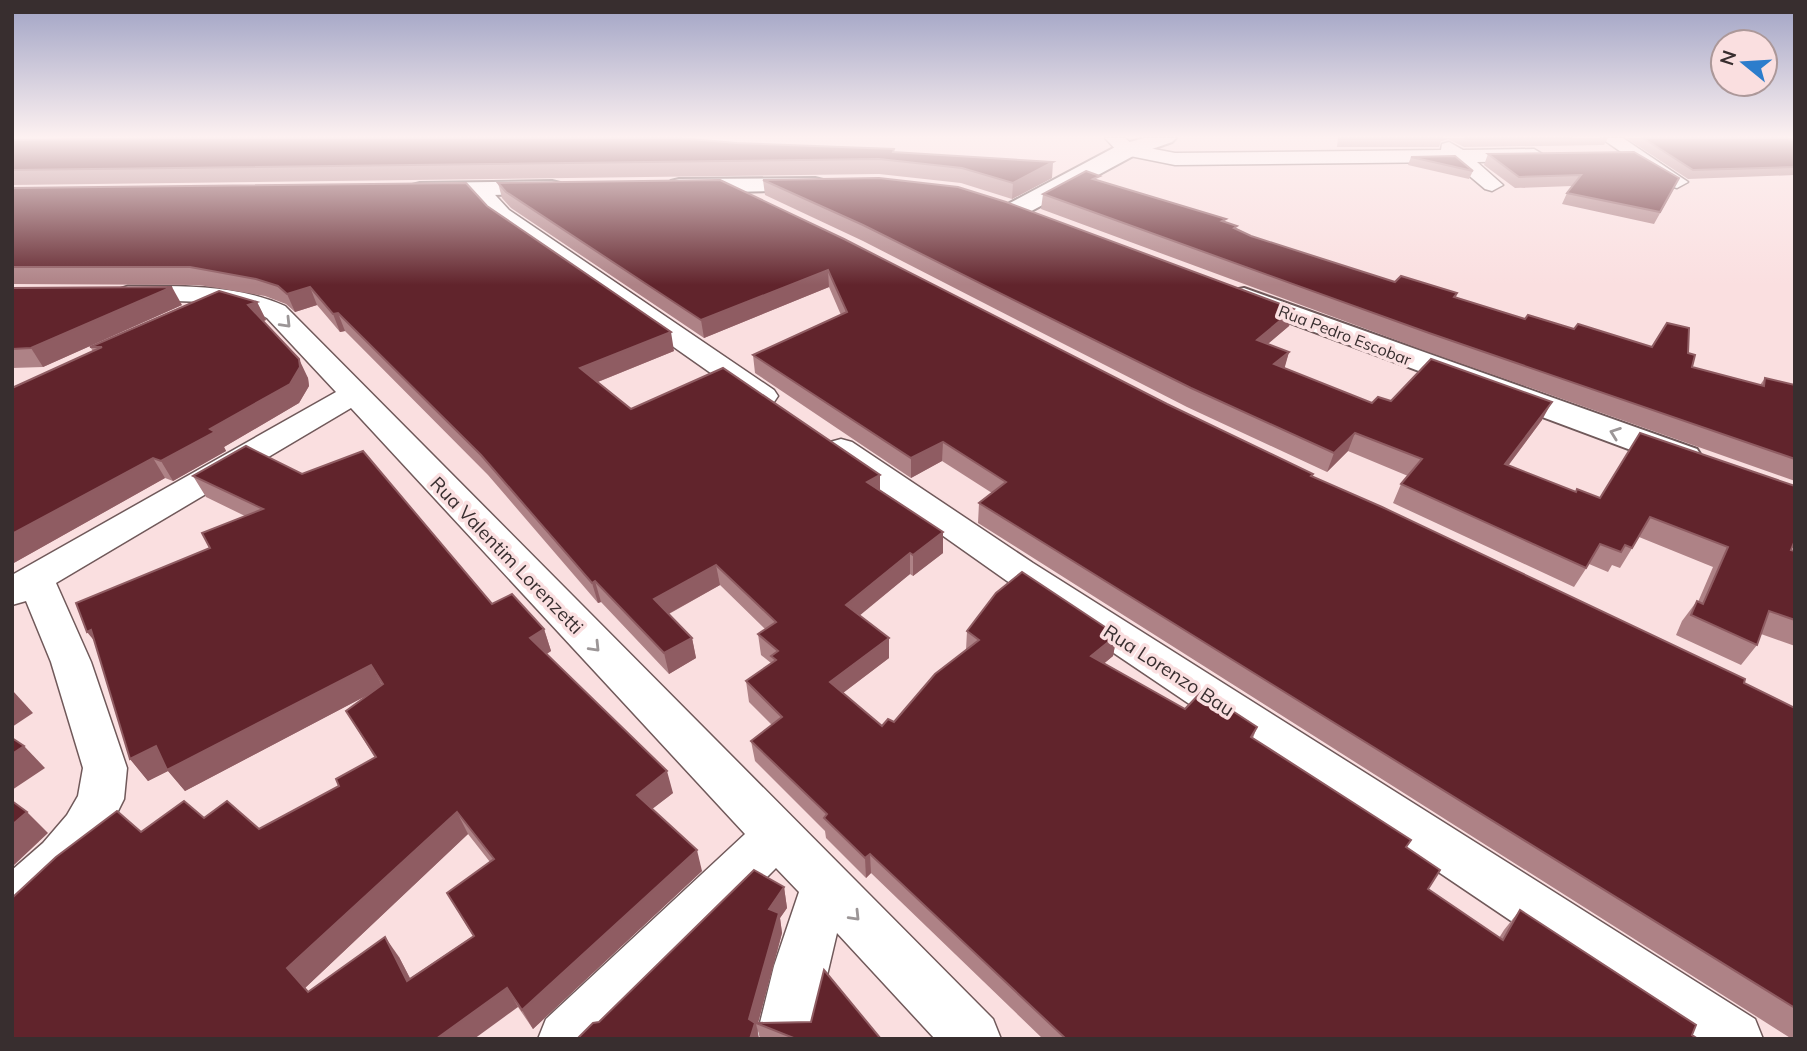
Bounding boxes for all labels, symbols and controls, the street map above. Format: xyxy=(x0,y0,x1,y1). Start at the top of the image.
north arrow xyxy=(1709,28,1779,98)
text: N xyxy=(1714,47,1741,68)
street label: Rua Pedro Escobar xyxy=(1276,300,1414,370)
one-way arrow xyxy=(278,314,291,327)
one-way arrow xyxy=(1610,427,1622,441)
street label: Rua Valentim Lorenzetti xyxy=(426,471,588,639)
street label: Rua Lorenzo Bau xyxy=(1099,619,1239,721)
one-way arrow xyxy=(587,639,600,652)
one-way arrow xyxy=(847,908,860,921)

